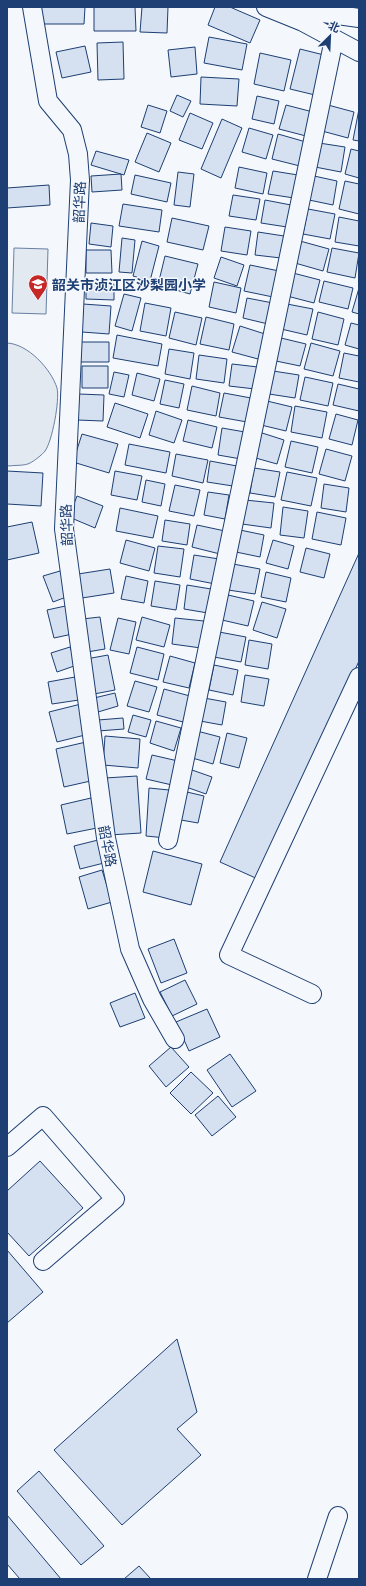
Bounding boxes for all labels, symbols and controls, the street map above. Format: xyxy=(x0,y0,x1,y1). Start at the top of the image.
north arrow xyxy=(310,16,350,56)
text: 北 xyxy=(327,18,342,35)
street label: 韶华路 xyxy=(70,181,88,223)
school or university icon: 韶关市浈江区沙梨园小学 xyxy=(27,273,49,301)
place label: 韶关市浈江区沙梨园小学 xyxy=(52,276,206,293)
street label: 韶华路 xyxy=(57,504,75,546)
street label: 韶华路 xyxy=(96,824,120,868)

